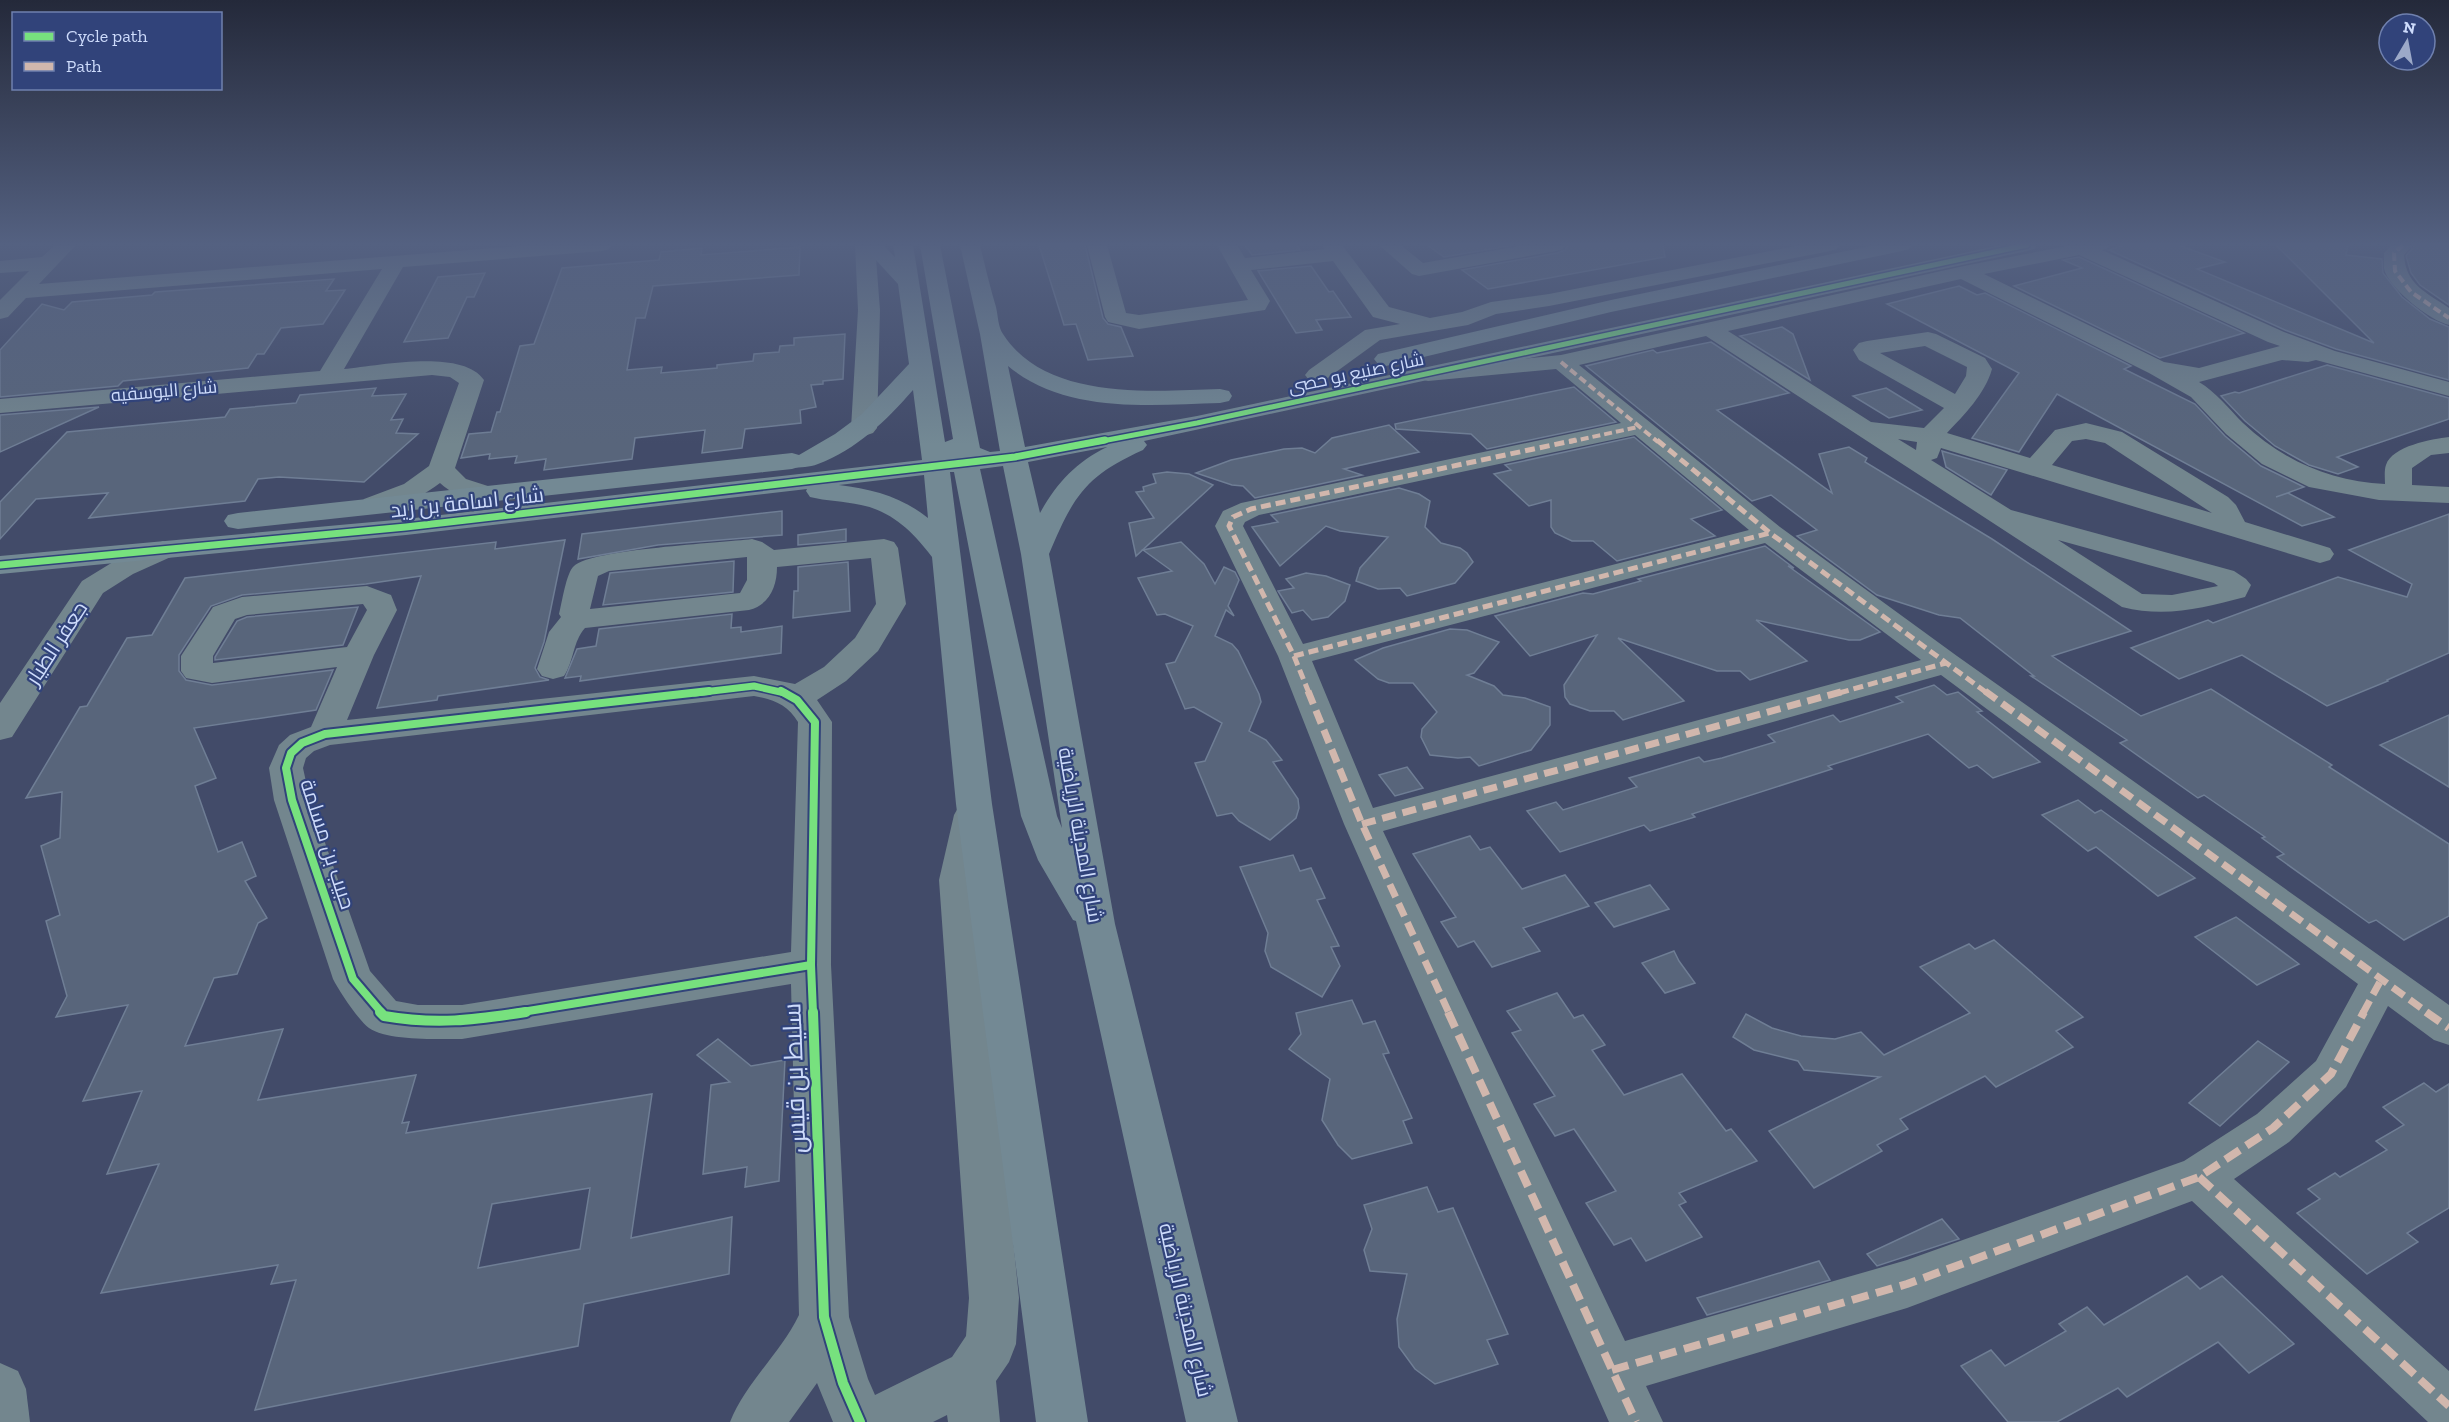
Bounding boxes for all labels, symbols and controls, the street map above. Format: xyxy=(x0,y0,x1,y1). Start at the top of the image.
legend xyxy=(12,12,222,90)
north arrow xyxy=(2377,12,2437,72)
text: N xyxy=(2402,17,2417,38)
text: Cycle path xyxy=(66,25,148,47)
text: Path xyxy=(66,55,102,77)
street label: شارع صنيع بو حصى xyxy=(1286,348,1426,399)
street label: شارع اليوسفيه xyxy=(110,375,218,408)
street label: شارع اسامة بن زيد xyxy=(389,482,545,524)
street label: جعفر الطيار xyxy=(19,597,92,690)
street label: شارع المدينة الرياضية xyxy=(1051,745,1109,925)
street label: حبيب بن مسلمة xyxy=(294,776,361,913)
street label: سليط بن قيس xyxy=(775,1002,813,1154)
street label: شارع المدينة الرياضية xyxy=(1152,1221,1218,1400)

